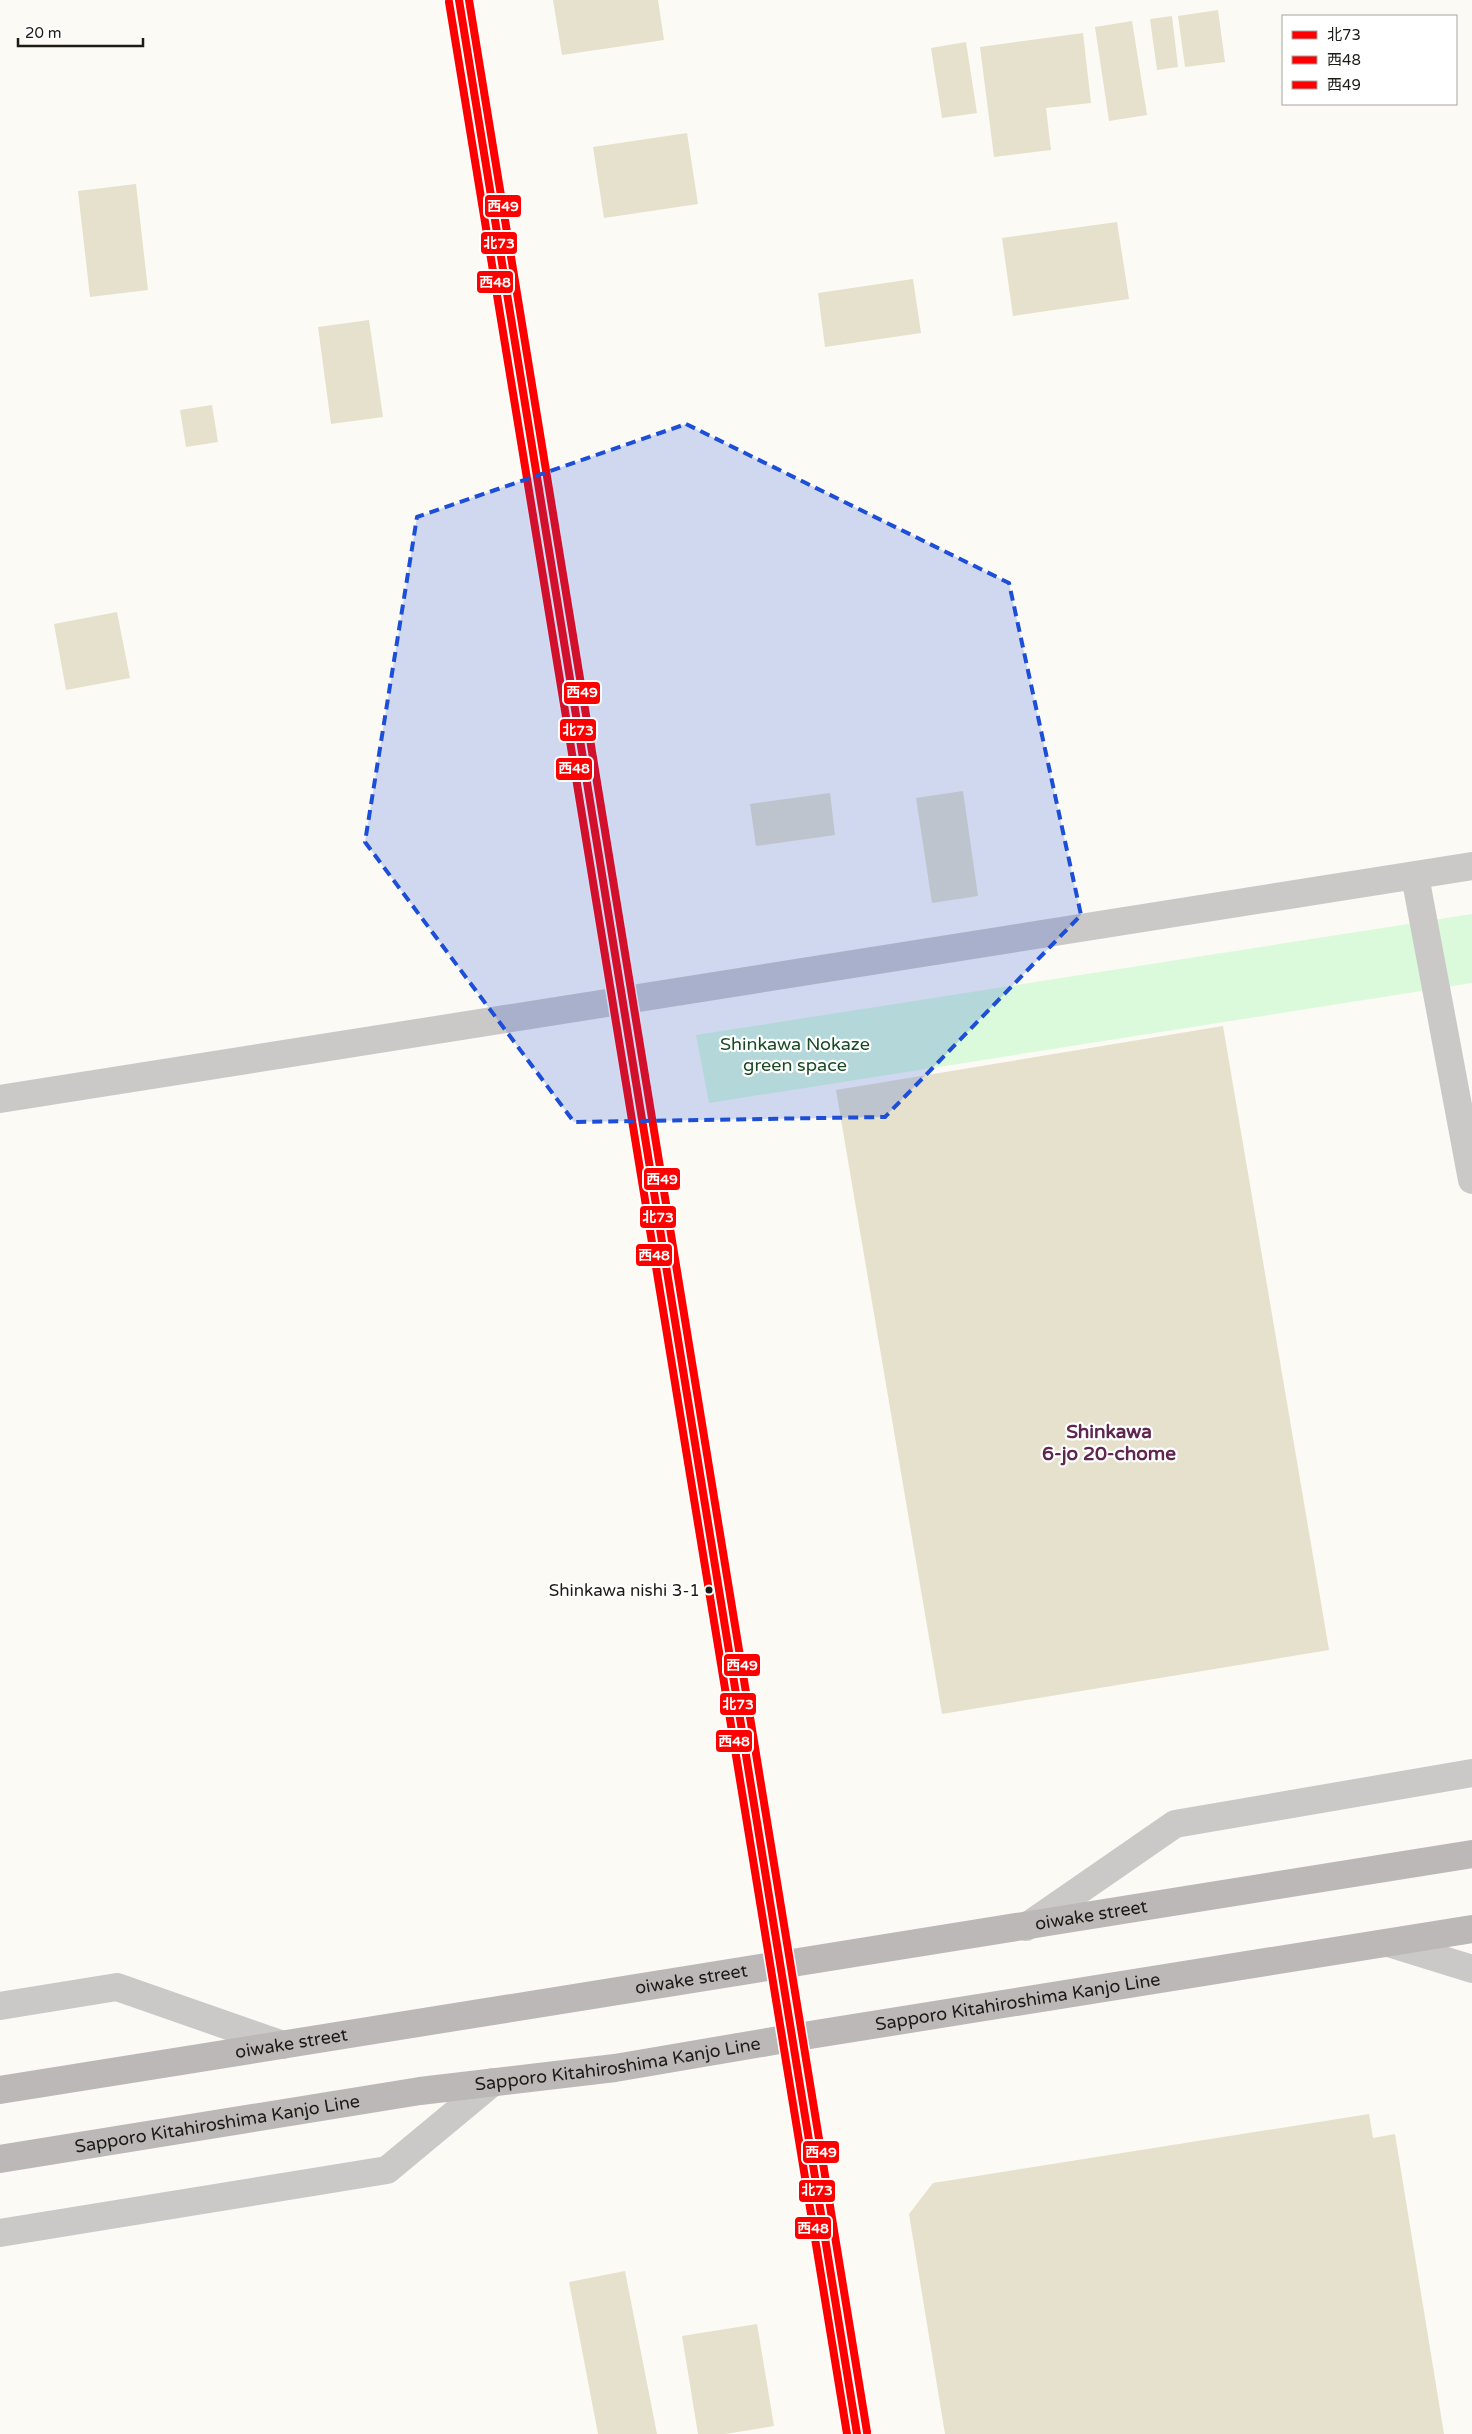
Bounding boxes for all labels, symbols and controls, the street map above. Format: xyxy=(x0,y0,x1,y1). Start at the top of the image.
scale bar xyxy=(18,15,142,47)
legend xyxy=(1282,15,1457,105)
text: 20 m xyxy=(25,24,62,42)
text: 北73 xyxy=(1327,26,1361,44)
text: 西48 xyxy=(1327,51,1361,69)
text: 西49 xyxy=(1327,76,1361,94)
line badge: 西49 xyxy=(484,194,522,218)
text: 西49 xyxy=(487,198,519,215)
line badge: 北73 xyxy=(480,231,518,255)
text: 北73 xyxy=(483,235,515,252)
line badge: 西48 xyxy=(476,270,514,294)
text: 西48 xyxy=(479,274,511,291)
line badge: 西49 xyxy=(563,681,601,705)
text: 西49 xyxy=(566,684,598,701)
line badge: 北73 xyxy=(559,718,597,742)
text: 北73 xyxy=(562,722,594,739)
line badge: 西48 xyxy=(555,757,593,781)
text: 西48 xyxy=(558,760,590,777)
park label: Shinkawa Nokaze green space xyxy=(720,1033,870,1076)
line badge: 西49 xyxy=(643,1167,681,1191)
text: 西49 xyxy=(646,1171,678,1188)
line badge: 北73 xyxy=(639,1205,677,1229)
text: 北73 xyxy=(642,1209,674,1226)
line badge: 西48 xyxy=(635,1243,673,1267)
text: 西48 xyxy=(638,1247,670,1264)
district label: Shinkawa 6-jo 20-chome xyxy=(1042,1421,1176,1466)
place label: Shinkawa nishi 3-1 xyxy=(549,1580,700,1601)
marker: Shinkawa nishi 3-1 xyxy=(704,1585,714,1595)
line badge: 西49 xyxy=(723,1653,761,1677)
text: 西49 xyxy=(726,1657,758,1674)
line badge: 北73 xyxy=(719,1692,757,1716)
text: 北73 xyxy=(722,1696,754,1713)
line badge: 西48 xyxy=(715,1729,753,1753)
text: 西48 xyxy=(718,1733,750,1750)
street label: oiwake street xyxy=(1033,1895,1149,1935)
street label: oiwake street xyxy=(633,1959,749,1999)
street label: Sapporo Kitahiroshima Kanjo Line xyxy=(874,1968,1162,2035)
street label: oiwake street xyxy=(233,2023,349,2063)
street label: Sapporo Kitahiroshima Kanjo Line xyxy=(474,2032,762,2095)
street label: Sapporo Kitahiroshima Kanjo Line xyxy=(73,2090,361,2158)
line badge: 西49 xyxy=(802,2140,840,2164)
text: 西49 xyxy=(805,2144,837,2161)
line badge: 北73 xyxy=(798,2179,836,2203)
text: 北73 xyxy=(801,2182,833,2199)
line badge: 西48 xyxy=(794,2216,832,2240)
text: 西48 xyxy=(797,2220,829,2237)

